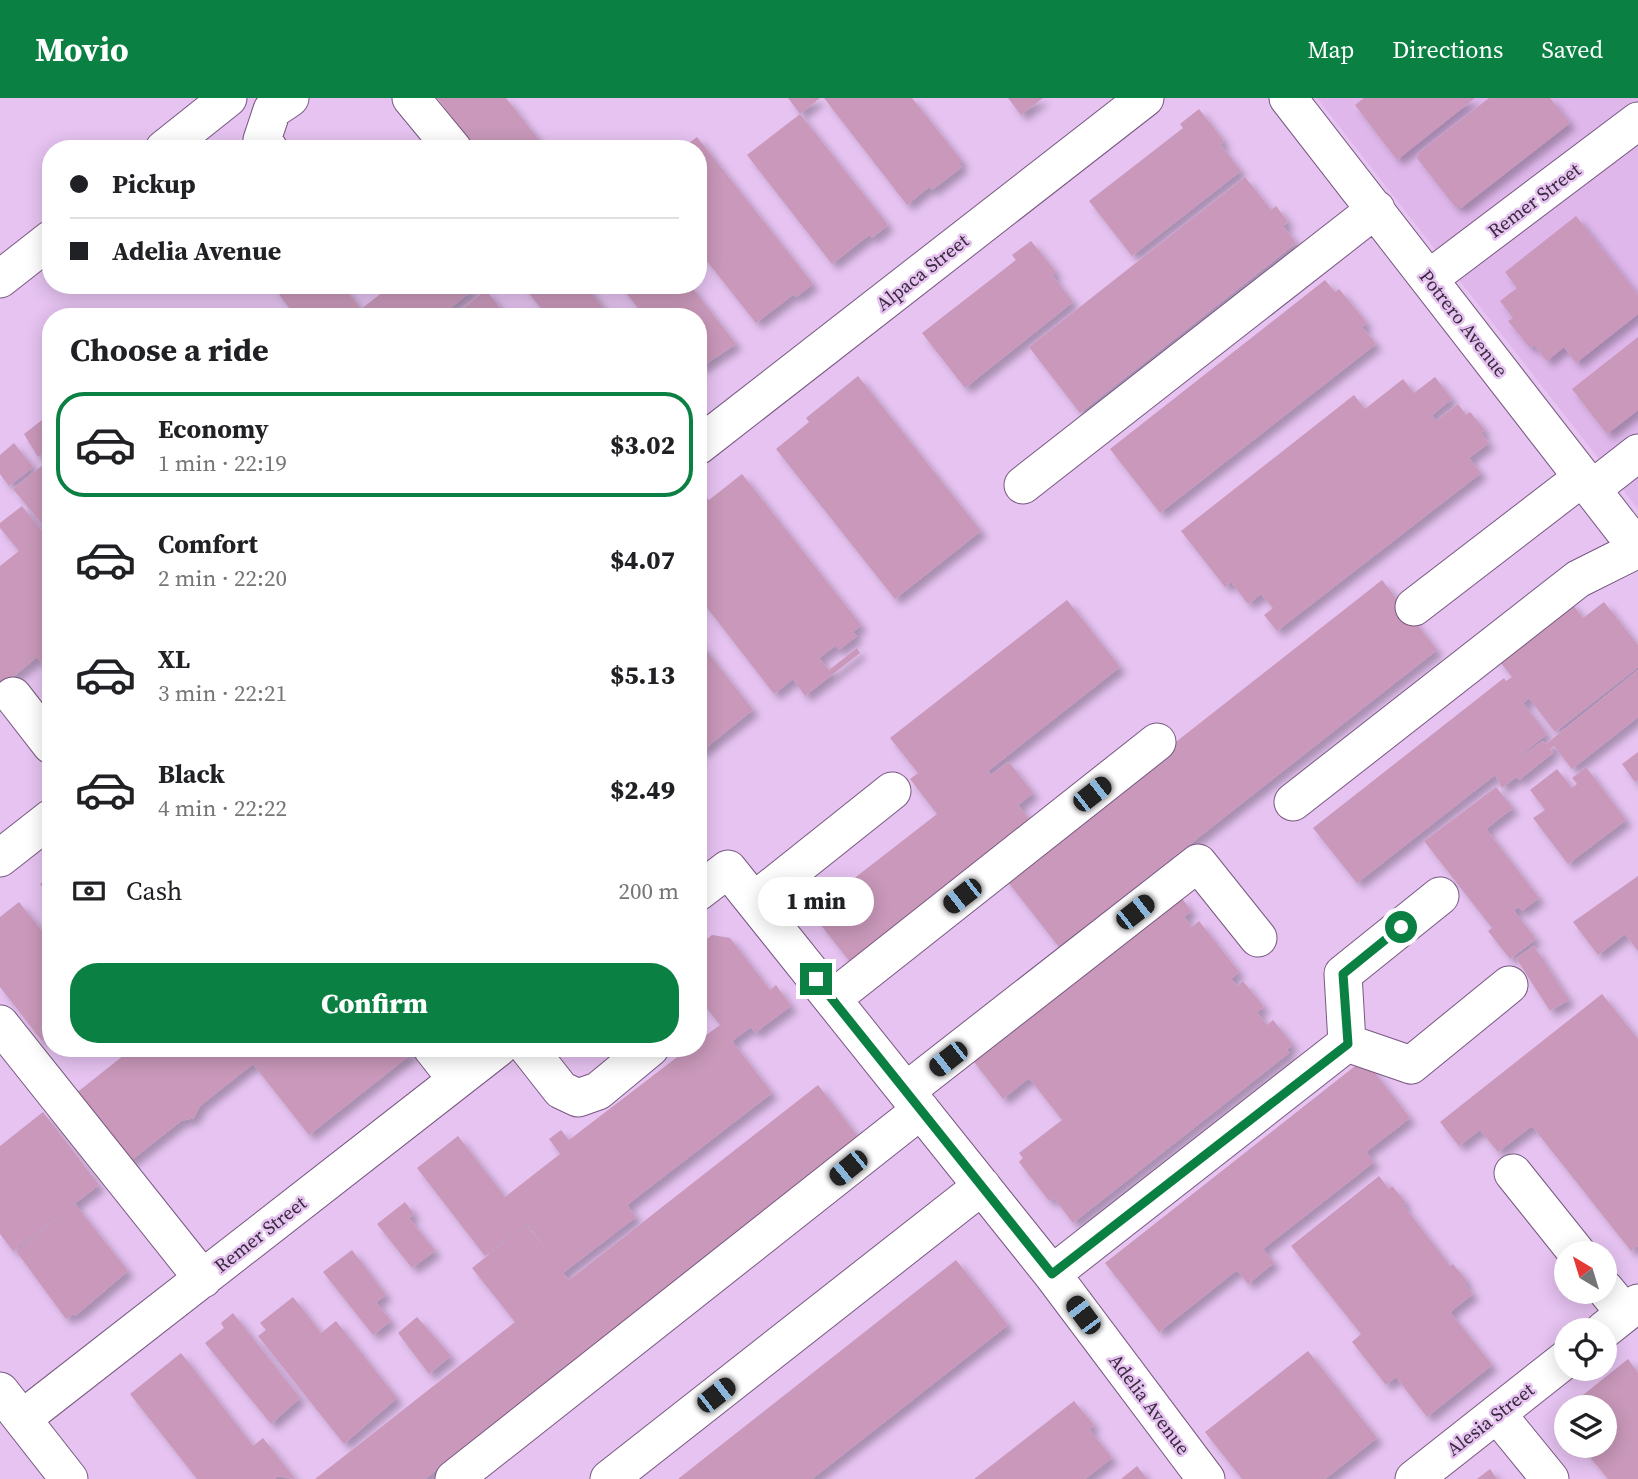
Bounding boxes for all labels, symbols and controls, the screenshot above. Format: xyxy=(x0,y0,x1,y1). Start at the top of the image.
text: Movio xyxy=(35,27,129,72)
text: Map xyxy=(1307,33,1354,66)
text: Directions xyxy=(1392,33,1503,66)
text: Saved xyxy=(1541,33,1603,66)
street label: Remer Street xyxy=(1482,156,1587,244)
text: Pickup xyxy=(112,166,196,202)
street label: Alpaca Street xyxy=(870,227,974,316)
text: Adelia Avenue xyxy=(112,233,281,269)
street label: Potrero Avenue xyxy=(1414,264,1514,382)
text: Choose a ride xyxy=(70,328,269,372)
text: Economy xyxy=(158,411,269,447)
icon: car xyxy=(74,413,137,476)
text: $3.02 xyxy=(610,427,675,463)
text: 1 min · 22:19 xyxy=(158,447,287,479)
text: Comfort xyxy=(158,526,258,562)
icon: car xyxy=(74,528,137,591)
text: $4.07 xyxy=(610,542,675,578)
text: 2 min · 22:20 xyxy=(158,562,287,594)
text: XL xyxy=(158,641,190,677)
icon: car xyxy=(74,643,137,706)
text: $5.13 xyxy=(610,657,675,693)
text: 3 min · 22:21 xyxy=(158,677,287,709)
text: Black xyxy=(158,756,225,792)
icon: car xyxy=(74,758,137,821)
text: $2.49 xyxy=(610,772,675,808)
car xyxy=(1069,773,1116,815)
text: 4 min · 22:22 xyxy=(158,792,287,824)
icon: cash xyxy=(70,872,108,910)
text: Cash xyxy=(126,873,182,909)
text: 200 m xyxy=(618,875,679,907)
car xyxy=(939,875,986,917)
callout: 1 min xyxy=(758,878,874,926)
text: 1 min xyxy=(786,885,846,917)
car xyxy=(1112,891,1159,933)
route start xyxy=(1385,911,1417,943)
button: Confirm xyxy=(70,963,679,1043)
route end xyxy=(800,963,832,995)
car xyxy=(925,1038,972,1080)
car xyxy=(826,1147,871,1189)
street label: Remer Street xyxy=(209,1189,312,1278)
north arrow xyxy=(1554,1241,1617,1304)
map controls xyxy=(1554,1241,1617,1458)
car xyxy=(1062,1292,1105,1338)
button: locate xyxy=(1554,1318,1617,1381)
street label: Adelia Avenue xyxy=(1103,1348,1197,1460)
car xyxy=(693,1374,740,1416)
street label: Alesia Street xyxy=(1441,1376,1540,1462)
button: layers xyxy=(1554,1395,1617,1458)

